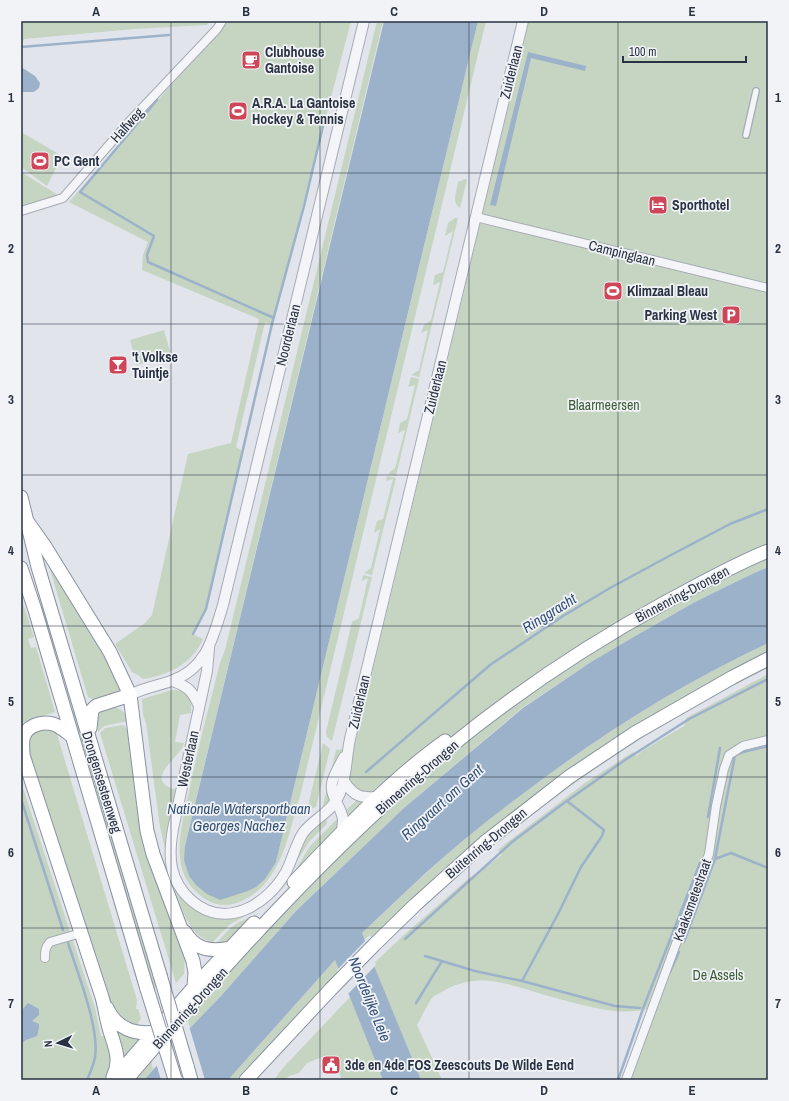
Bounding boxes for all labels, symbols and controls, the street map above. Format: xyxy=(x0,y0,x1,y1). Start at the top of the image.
text: A xyxy=(92,3,100,20)
text: B xyxy=(242,3,250,20)
text: C xyxy=(390,3,398,20)
text: D xyxy=(540,3,548,20)
text: E xyxy=(688,3,696,20)
scale bar xyxy=(623,38,746,64)
place label: Clubhouse Gantoise xyxy=(265,43,324,77)
street label: Zuiderlaan xyxy=(496,43,526,101)
text: 100 m xyxy=(629,44,656,60)
cafe icon: Clubhouse Gantoise xyxy=(240,49,262,71)
text: 1 xyxy=(8,89,14,106)
text: 1 xyxy=(775,89,781,106)
place label: A.R.A. La Gantoise Hockey & Tennis xyxy=(252,94,355,128)
sports icon: A.R.A. La Gantoise Hockey & Tennis xyxy=(227,100,249,122)
street label: Halfweg xyxy=(106,103,148,146)
sports icon: PC Gent xyxy=(29,150,51,172)
place label: PC Gent xyxy=(54,152,99,170)
hotel icon: Sporthotel xyxy=(647,194,669,216)
place label: Sporthotel xyxy=(672,196,729,214)
street label: Campinglaan xyxy=(587,236,657,270)
text: 2 xyxy=(8,240,14,257)
text: 2 xyxy=(775,240,781,257)
sports icon: Klimzaal Bleau xyxy=(602,280,624,302)
place label: Klimzaal Bleau xyxy=(627,282,708,300)
street label: Noorderlaan xyxy=(272,302,304,368)
parking icon: Parking West xyxy=(720,304,742,326)
place label: Parking West xyxy=(644,306,717,324)
place label: 't Volkse Tuintje xyxy=(132,348,178,382)
bar icon: 't Volkse Tuintje xyxy=(107,354,129,376)
street label: Zuiderlaan xyxy=(420,358,450,416)
text: 3 xyxy=(8,391,14,408)
text: 3 xyxy=(775,391,781,408)
park label: Blaarmeersen xyxy=(568,396,640,414)
text: 4 xyxy=(8,542,14,559)
text: 4 xyxy=(775,542,781,559)
street label: Binnenring-Drongen xyxy=(632,562,732,626)
water label: Ringgracht xyxy=(518,588,581,638)
street label: Zuiderlaan xyxy=(344,673,374,731)
text: 5 xyxy=(8,693,14,710)
text: 5 xyxy=(775,693,781,710)
street label: Drongensesteenweg xyxy=(78,729,126,836)
street label: Westerlaan xyxy=(173,729,203,789)
street label: Binnenring-Drongen xyxy=(372,736,462,818)
water label: Ringvaart om Gent xyxy=(396,759,488,845)
water label: Nationale Watersportbaan Georges Nachez xyxy=(167,798,311,836)
street label: Buitenring-Drongen xyxy=(442,804,530,882)
text: 6 xyxy=(8,844,14,861)
text: 6 xyxy=(775,844,781,861)
street label: Kaaksmetestraat xyxy=(669,856,715,944)
water label: Noordelijke Leie xyxy=(343,954,397,1045)
street label: Binnenring-Drongen xyxy=(149,963,231,1053)
park label: De Assels xyxy=(692,966,744,984)
text: 7 xyxy=(8,995,14,1012)
text: 7 xyxy=(775,995,781,1012)
north arrow xyxy=(38,1023,78,1063)
text: N xyxy=(41,1040,55,1048)
public building icon: 3de en 4de FOS Zeescouts De Wilde Eend xyxy=(320,1054,342,1076)
place label: 3de en 4de FOS Zeescouts De Wilde Eend xyxy=(345,1056,574,1074)
text: A xyxy=(92,1082,100,1099)
text: B xyxy=(242,1082,250,1099)
text: C xyxy=(390,1082,398,1099)
text: D xyxy=(540,1082,548,1099)
text: E xyxy=(688,1082,696,1099)

